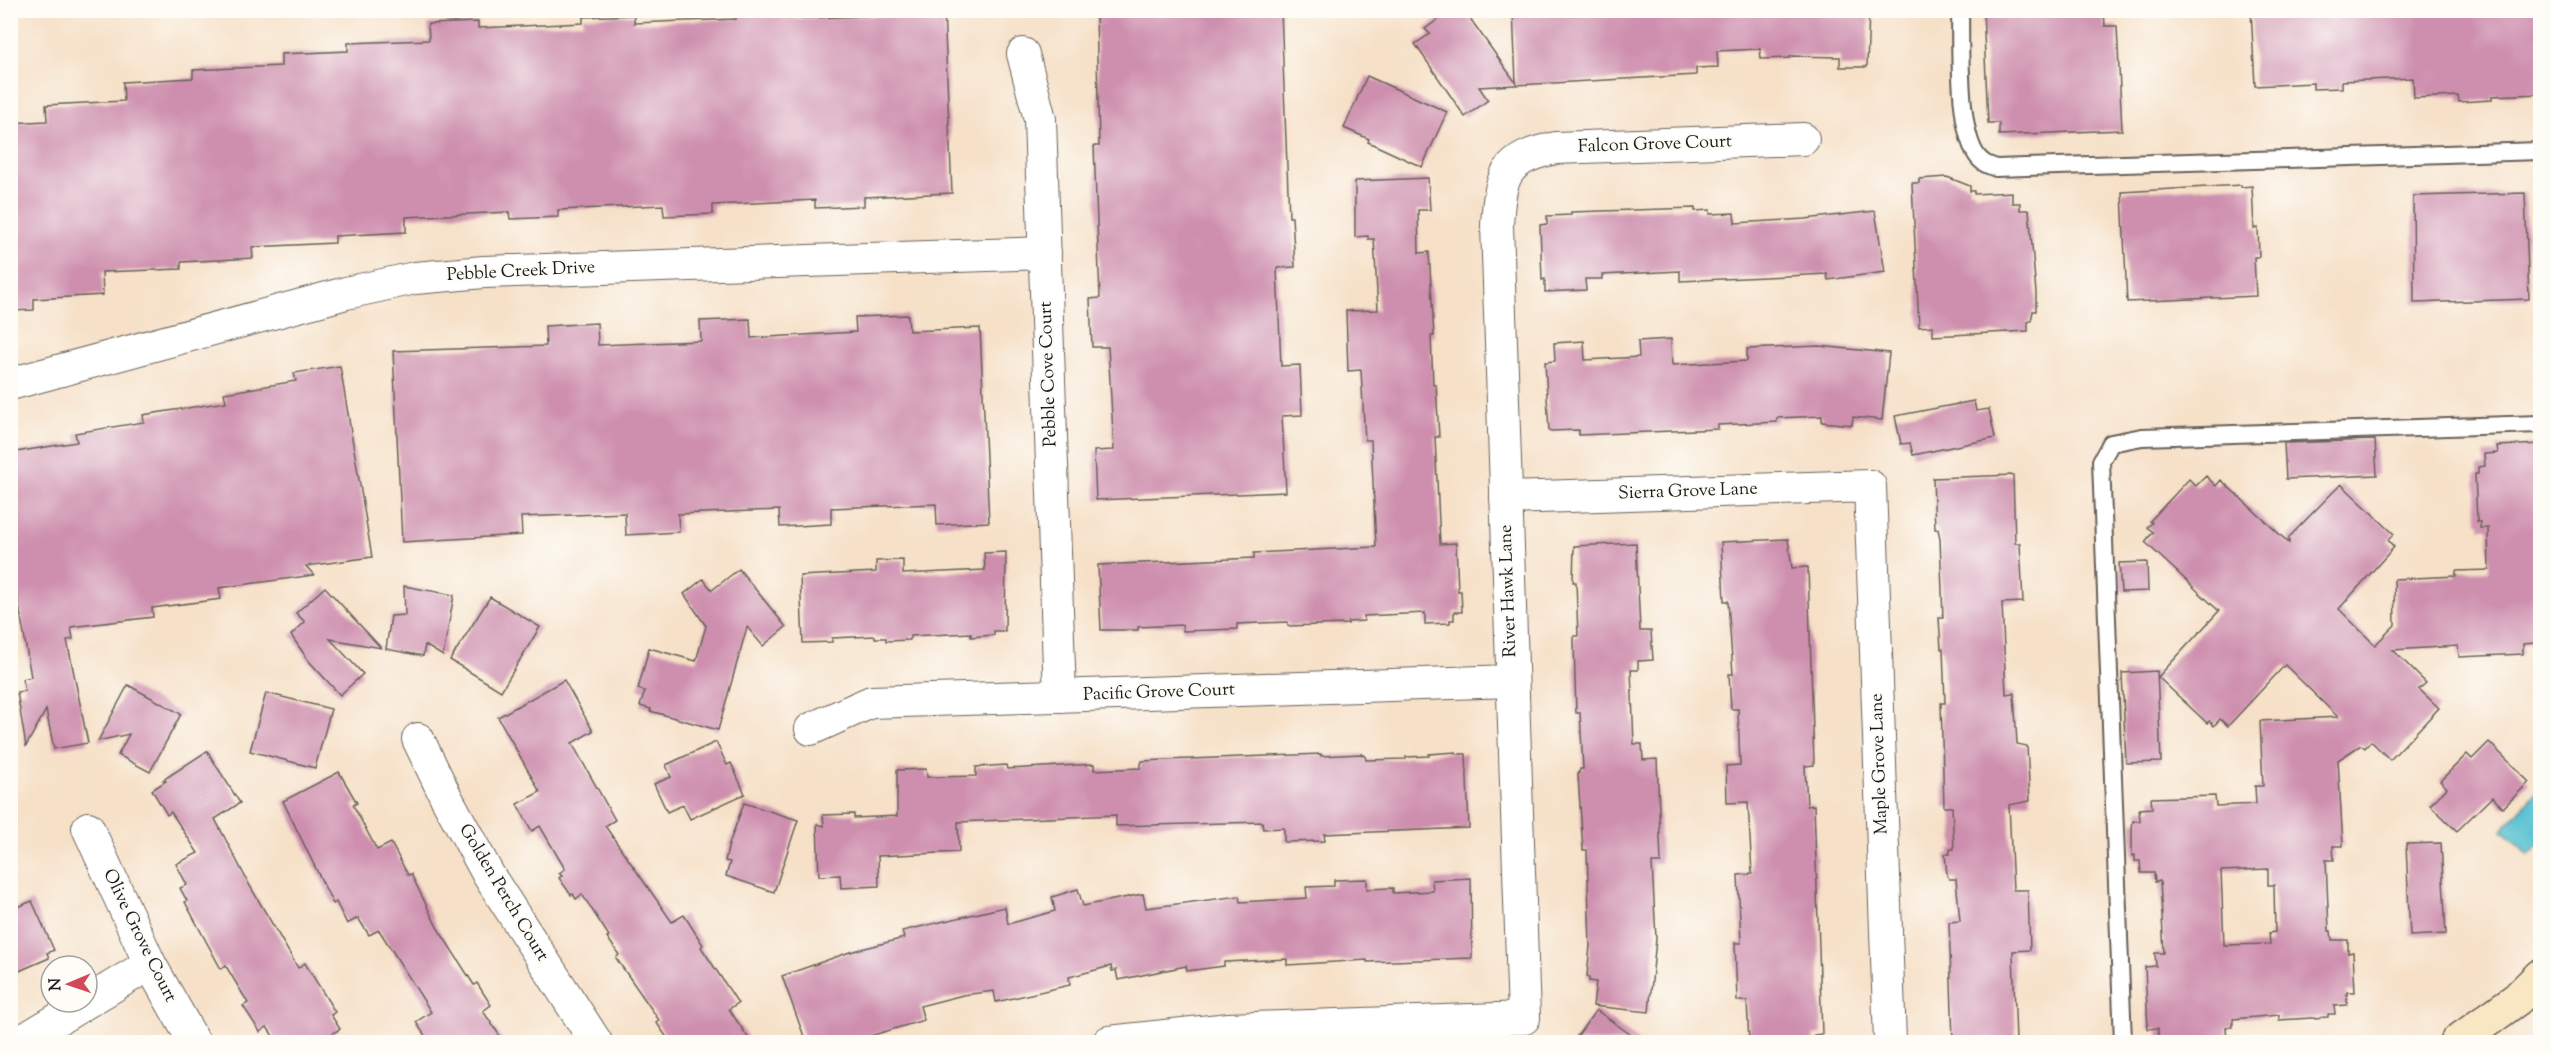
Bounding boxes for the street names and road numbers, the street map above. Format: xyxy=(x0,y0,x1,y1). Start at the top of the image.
street label: Falcon Grove Court xyxy=(1577,129,1733,161)
street label: Pebble Creek Drive xyxy=(446,255,596,289)
street label: Pebble Cove Court xyxy=(1033,301,1065,447)
street label: Sierra Grove Lane xyxy=(1618,477,1758,507)
street label: River Hawk Lane xyxy=(1494,524,1524,658)
street label: Pacific Grove Court xyxy=(1083,677,1235,709)
street label: Maple Grove Lane xyxy=(1865,693,1895,835)
street label: Golden Perch Court xyxy=(452,819,554,967)
street label: Olive Grove Court xyxy=(95,865,183,1007)

